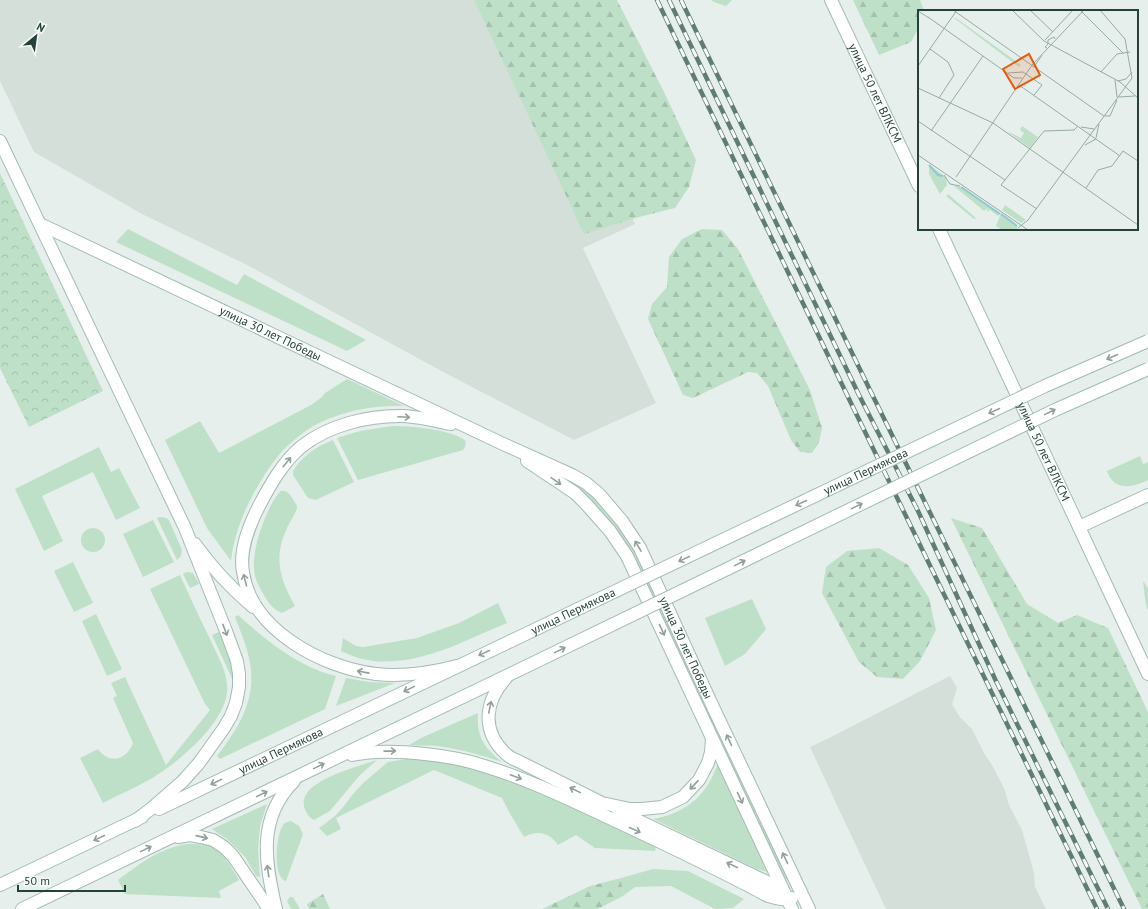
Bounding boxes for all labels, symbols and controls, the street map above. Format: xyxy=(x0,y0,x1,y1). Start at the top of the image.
inset map xyxy=(918,10,1138,230)
north arrow xyxy=(16,16,56,56)
text: N xyxy=(34,19,47,35)
street label: улица 50 лет ВЛКСМ xyxy=(846,41,905,145)
street label: улица 30 лет Победы xyxy=(217,302,324,364)
one-way arrow xyxy=(1107,353,1119,361)
street label: улица 50 лет ВЛКСМ xyxy=(1014,399,1074,503)
one-way arrow xyxy=(989,408,1001,415)
one-way arrow xyxy=(1043,408,1055,416)
one-way arrow xyxy=(397,413,410,420)
street label: улица Пермякова xyxy=(821,445,910,498)
one-way arrow xyxy=(283,456,292,467)
one-way arrow xyxy=(551,477,562,485)
one-way arrow xyxy=(795,500,807,507)
one-way arrow xyxy=(851,502,863,509)
one-way arrow xyxy=(634,541,642,553)
one-way arrow xyxy=(678,556,690,563)
one-way arrow xyxy=(734,559,746,566)
one-way arrow xyxy=(240,574,248,587)
street label: улица Пермякова xyxy=(528,584,618,637)
street label: улица 30 лет Победы xyxy=(656,594,716,701)
one-way arrow xyxy=(222,623,230,635)
one-way arrow xyxy=(659,624,666,636)
one-way arrow xyxy=(554,646,566,653)
one-way arrow xyxy=(478,650,490,658)
one-way arrow xyxy=(357,667,370,675)
one-way arrow xyxy=(403,686,415,693)
one-way arrow xyxy=(486,701,494,714)
street label: улица Пермякова xyxy=(236,724,325,777)
one-way arrow xyxy=(725,735,732,747)
one-way arrow xyxy=(383,748,396,755)
one-way arrow xyxy=(313,762,325,769)
one-way arrow xyxy=(510,773,522,781)
one-way arrow xyxy=(210,779,222,786)
one-way arrow xyxy=(689,780,698,790)
one-way arrow xyxy=(569,786,581,793)
one-way arrow xyxy=(256,790,268,797)
one-way arrow xyxy=(737,791,744,803)
one-way arrow xyxy=(629,827,641,834)
one-way arrow xyxy=(195,834,208,842)
one-way arrow xyxy=(93,835,105,842)
one-way arrow xyxy=(139,845,151,852)
one-way arrow xyxy=(781,852,788,864)
one-way arrow xyxy=(726,861,738,868)
one-way arrow xyxy=(264,865,272,878)
scale bar xyxy=(18,867,125,893)
text: 50 m xyxy=(24,873,50,888)

